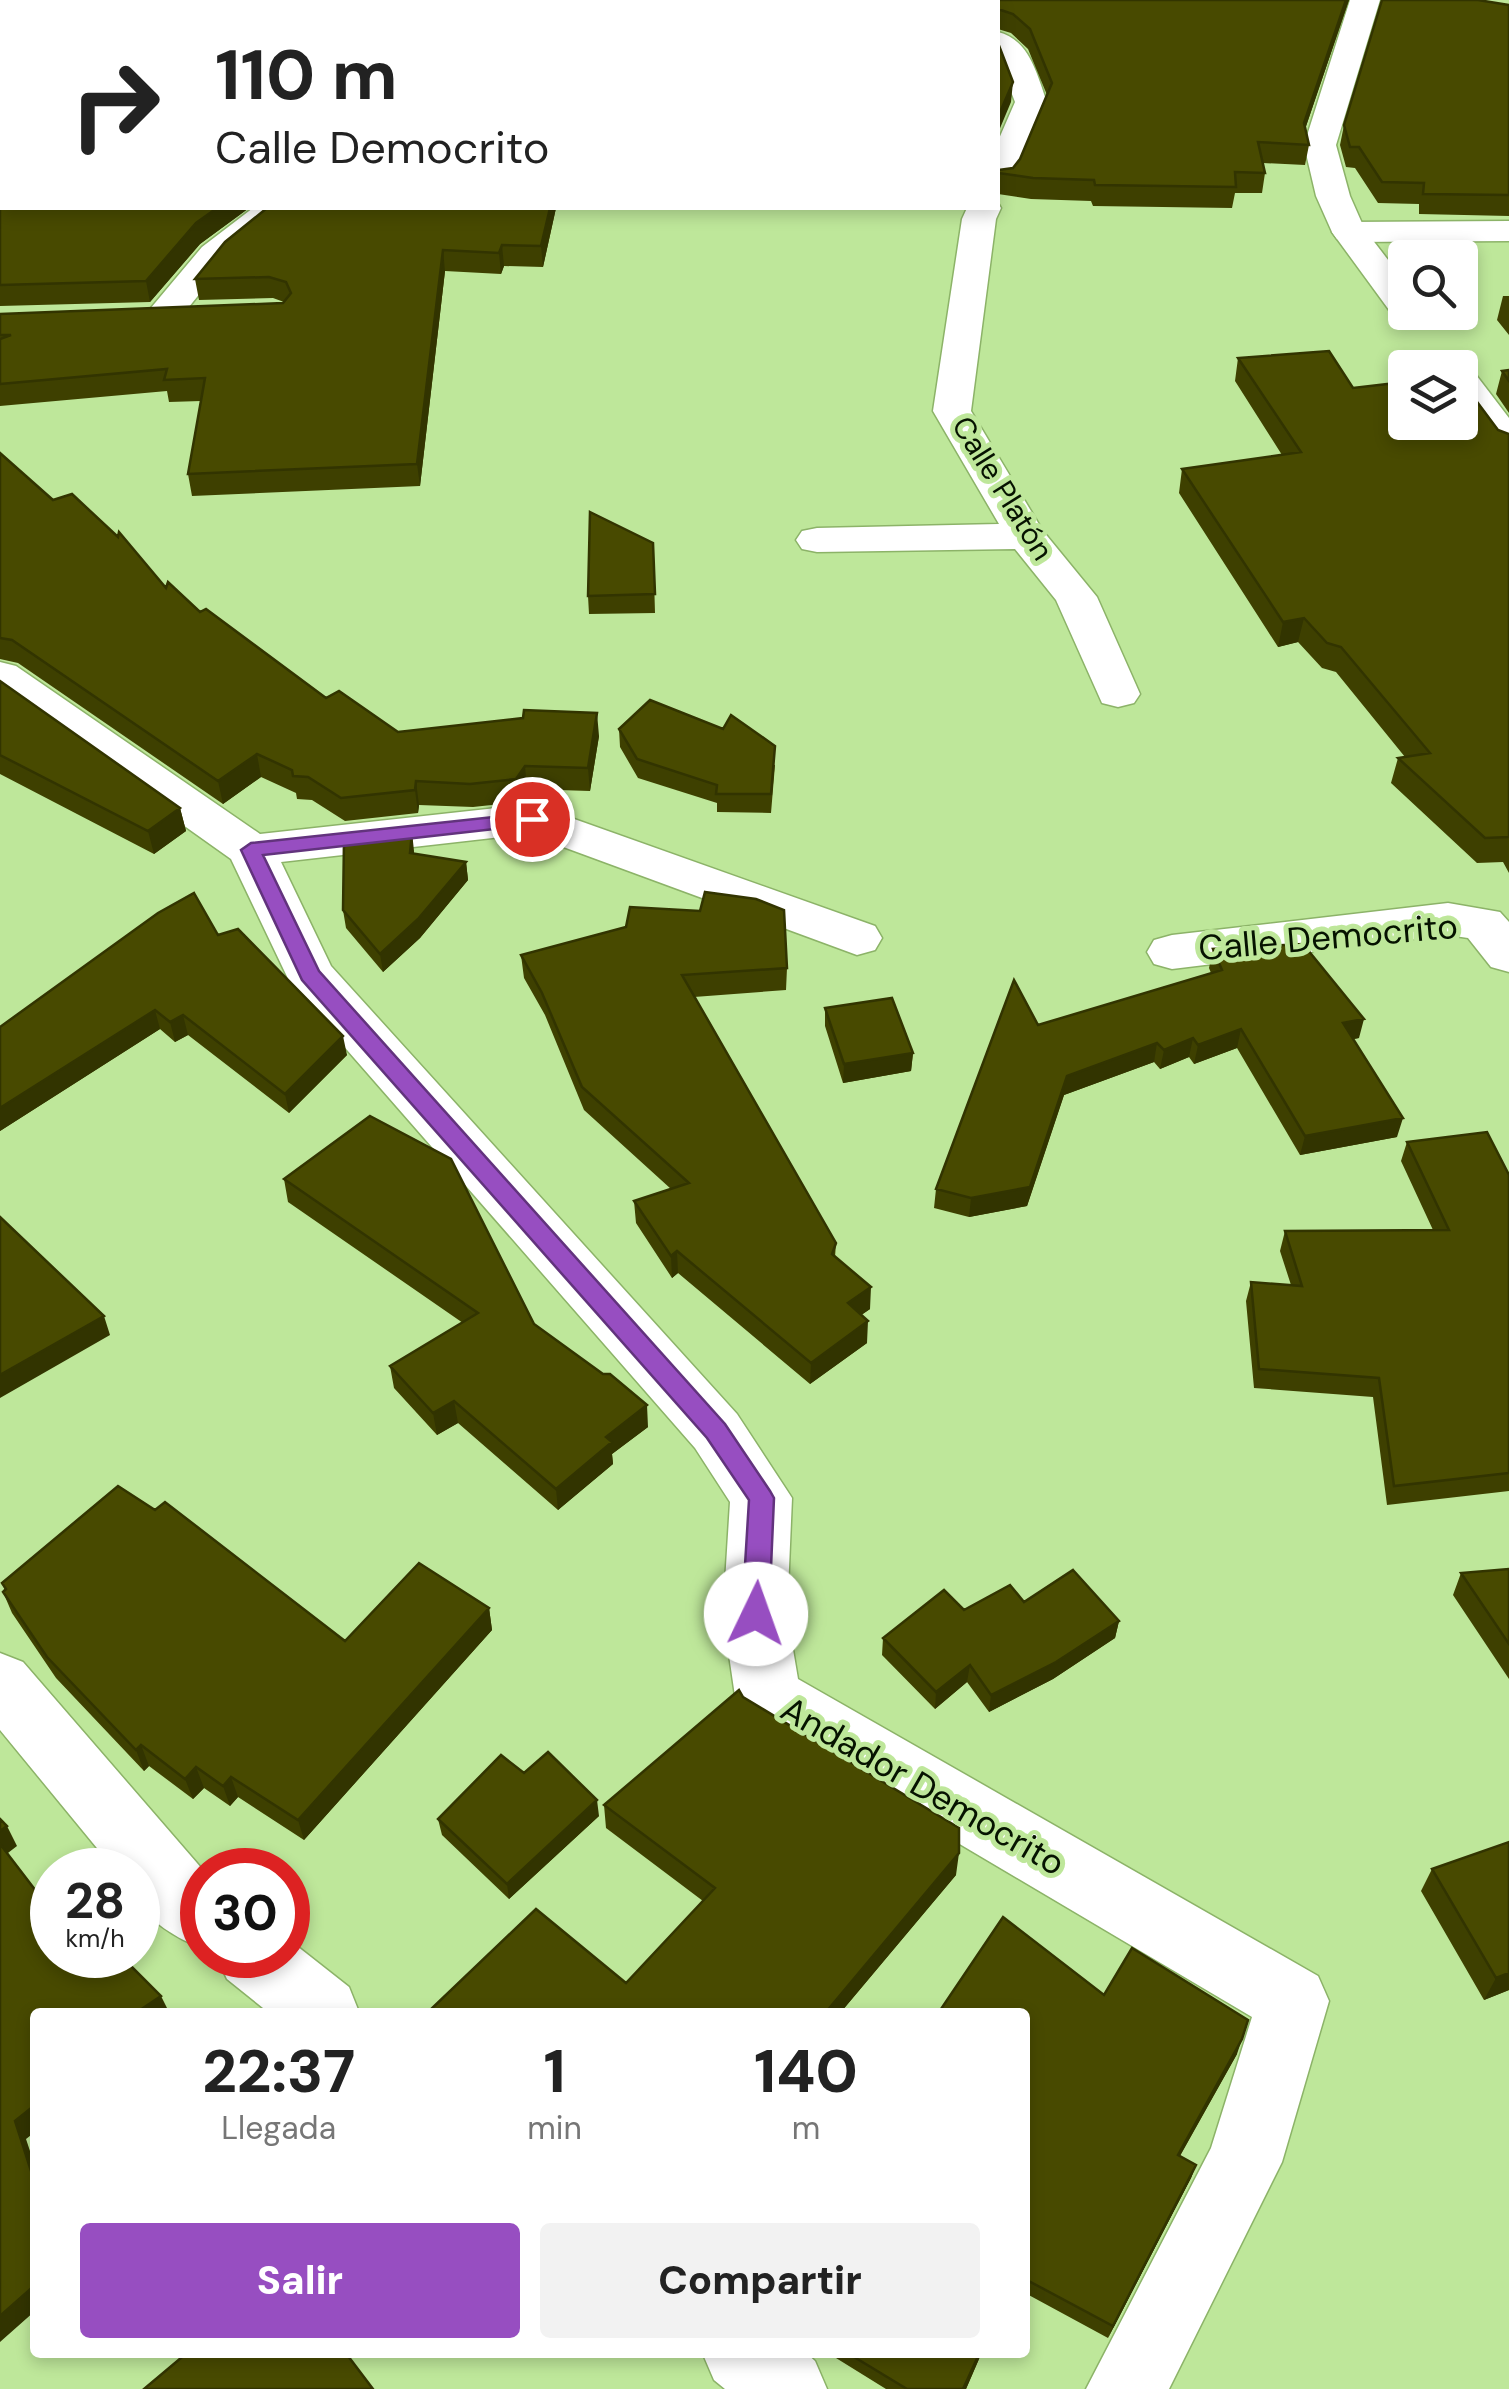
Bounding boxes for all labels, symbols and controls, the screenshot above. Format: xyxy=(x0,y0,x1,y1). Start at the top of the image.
text: 110 m xyxy=(215,30,398,121)
icon: right xyxy=(50,40,180,170)
text: Calle Democrito xyxy=(215,118,550,177)
map controls xyxy=(1388,240,1478,440)
button: search xyxy=(1388,240,1478,330)
button: layers xyxy=(1388,350,1478,440)
street label: Calle Platón xyxy=(943,409,1063,567)
pin xyxy=(490,777,575,862)
icon: arrive xyxy=(505,792,560,847)
street label: Calle Democrito xyxy=(1196,903,1460,971)
position arrow xyxy=(704,1562,808,1666)
street label: Andador Democrito xyxy=(773,1686,1073,1886)
speed limit sign: 30 xyxy=(180,1848,310,1978)
text: 28 xyxy=(65,1868,125,1934)
text: km/h xyxy=(65,1922,125,1955)
text: 22:37 xyxy=(202,2032,355,2111)
text: 1 xyxy=(544,2032,566,2111)
text: 140 xyxy=(754,2032,858,2111)
text: Llegada xyxy=(221,2107,336,2149)
text: min xyxy=(527,2107,582,2149)
text: m xyxy=(792,2107,820,2149)
button: Salir xyxy=(80,2223,520,2338)
button: Compartir xyxy=(540,2223,980,2338)

